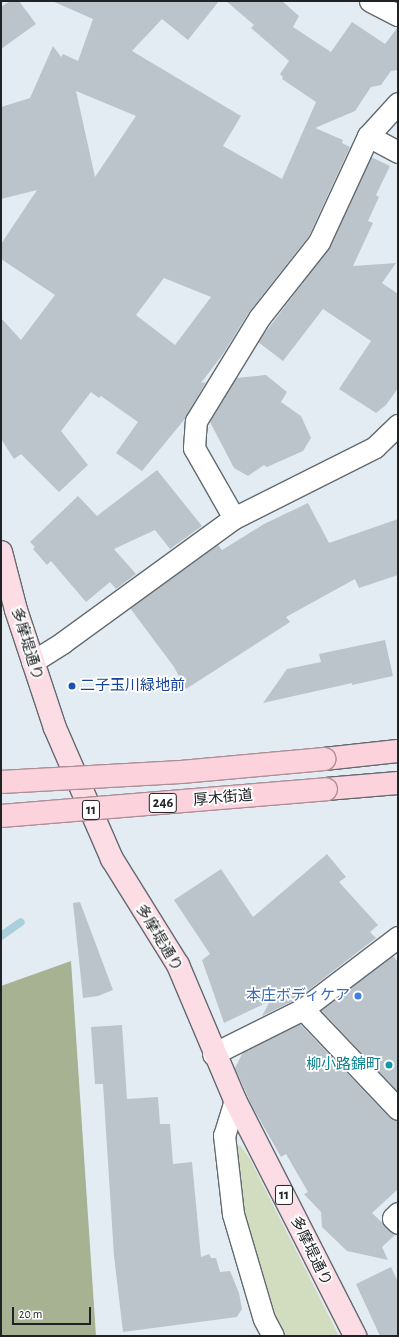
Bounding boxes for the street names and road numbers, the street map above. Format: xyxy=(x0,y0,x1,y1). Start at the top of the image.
street label: 多摩堤通り xyxy=(7,606,47,682)
street label: 厚木街道 xyxy=(192,786,254,810)
road number: 246 xyxy=(148,791,178,815)
road number: 11 xyxy=(81,798,101,822)
street label: 多摩堤通り xyxy=(132,901,186,975)
road number: 11 xyxy=(274,1183,294,1207)
street label: 多摩堤通り xyxy=(286,1213,336,1289)

